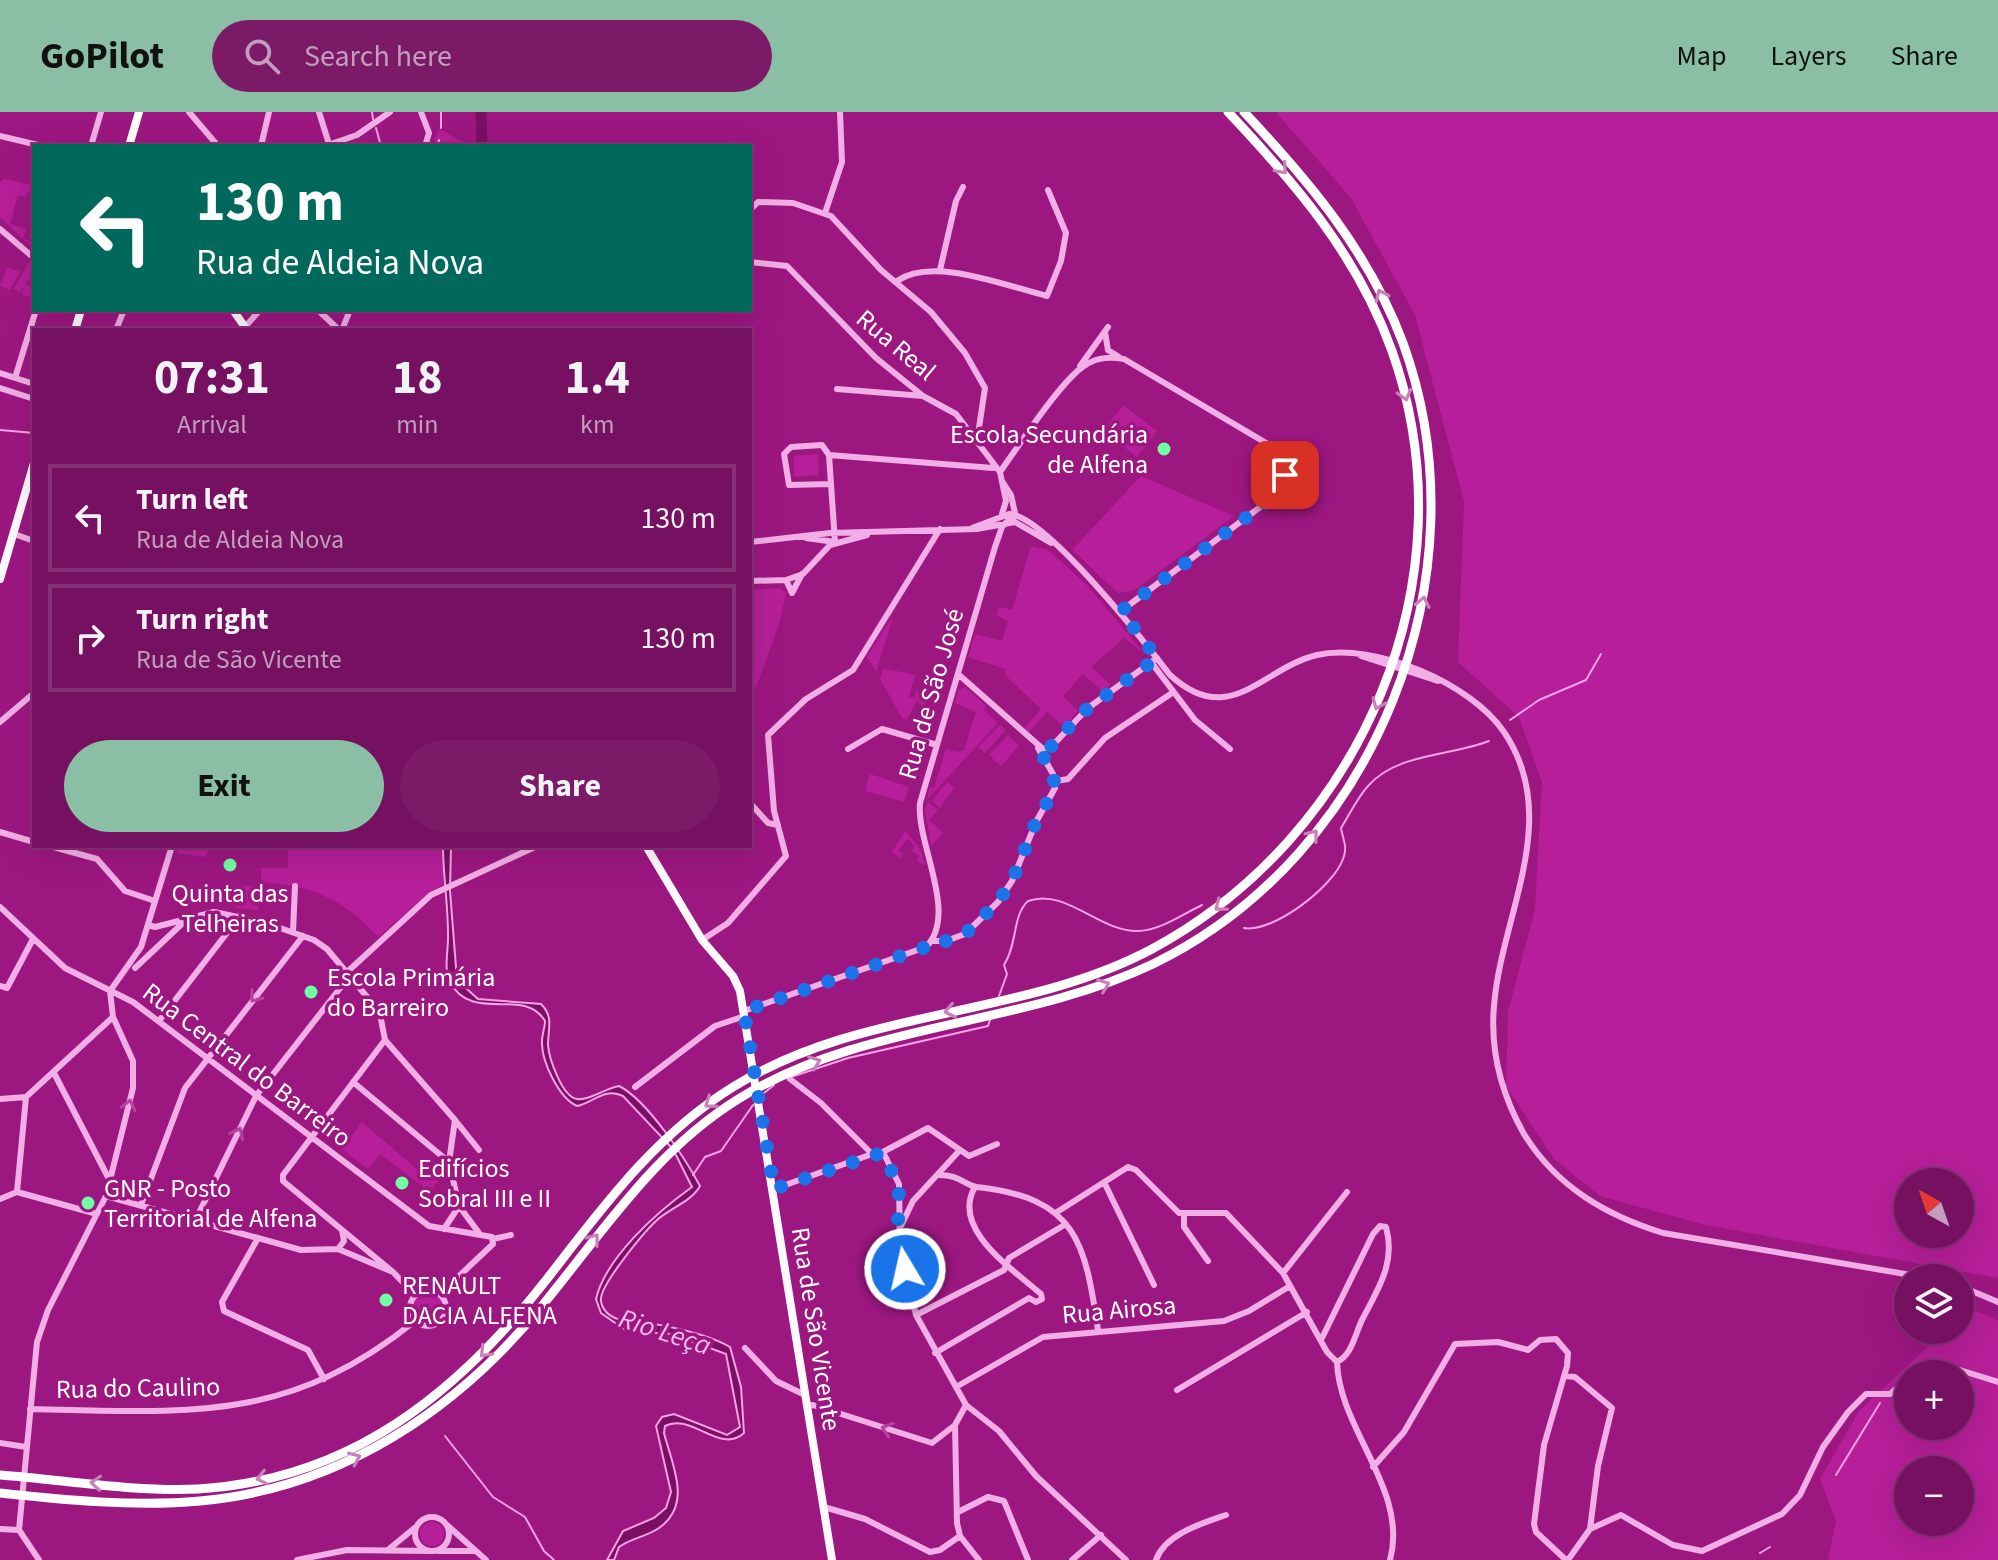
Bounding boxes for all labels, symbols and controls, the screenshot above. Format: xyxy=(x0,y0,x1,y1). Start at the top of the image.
search box xyxy=(212,20,772,92)
text: GoPilot xyxy=(40,29,164,83)
icon: search xyxy=(240,34,284,78)
text: Search here xyxy=(304,35,452,78)
text: Map xyxy=(1676,36,1726,76)
text: Layers xyxy=(1770,36,1846,76)
text: Share xyxy=(1890,36,1958,76)
one-way arrow xyxy=(1272,159,1286,174)
text: 130 m xyxy=(196,163,344,242)
icon: left xyxy=(64,176,168,280)
text: Rua de Aldeia Nova xyxy=(196,237,484,288)
one-way arrow xyxy=(1375,289,1391,304)
street label: Rua Real xyxy=(848,301,944,389)
text: 07:31 xyxy=(154,344,270,412)
text: 18 xyxy=(392,344,443,412)
text: 1.4 xyxy=(565,344,630,412)
one-way arrow xyxy=(1395,387,1412,401)
text: Arrival xyxy=(177,406,247,443)
text: min xyxy=(396,406,438,443)
text: km xyxy=(580,406,615,443)
place label: Escola Secundária de Alfena xyxy=(950,416,1148,483)
marker: Escola Secundária de Alfena xyxy=(1155,440,1173,458)
pin xyxy=(1251,441,1319,509)
icon: arrive xyxy=(1263,453,1307,497)
text: Turn left xyxy=(136,478,248,521)
icon: left xyxy=(68,496,112,540)
text: 130 m xyxy=(640,497,716,540)
text: Rua de Aldeia Nova xyxy=(136,521,344,558)
one-way arrow xyxy=(1413,596,1430,609)
text: Turn right xyxy=(136,598,268,641)
street label: Rua de São José xyxy=(889,604,973,784)
icon: right xyxy=(68,616,112,660)
text: 130 m xyxy=(640,617,716,660)
text: Rua de São Vicente xyxy=(136,641,342,678)
one-way arrow xyxy=(1371,696,1388,710)
button: Exit xyxy=(64,740,384,832)
button: Share xyxy=(400,740,720,832)
one-way arrow xyxy=(1303,830,1318,844)
marker: Quinta das Telheiras xyxy=(221,856,239,874)
place label: Quinta das Telheiras xyxy=(172,875,289,942)
one-way arrow xyxy=(1214,896,1229,911)
place label: Escola Primária do Barreiro xyxy=(327,959,495,1026)
street label: Rua Central do Barreiro xyxy=(135,974,359,1156)
one-way arrow xyxy=(1096,978,1110,995)
marker: Escola Primária do Barreiro xyxy=(302,983,320,1001)
one-way arrow xyxy=(251,988,265,1003)
one-way arrow xyxy=(944,1002,958,1019)
one-way arrow xyxy=(807,1055,821,1072)
one-way arrow xyxy=(704,1093,718,1108)
one-way arrow xyxy=(119,1099,136,1113)
one-way arrow xyxy=(228,1127,244,1142)
place label: Edifícios Sobral III e II xyxy=(418,1150,551,1217)
north arrow xyxy=(1894,1168,1974,1248)
map controls xyxy=(1894,1168,1974,1536)
place label: GNR - Posto Territorial de Alfena xyxy=(104,1170,317,1237)
marker: Edifícios Sobral III e II xyxy=(393,1174,411,1192)
marker: GNR - Posto Territorial de Alfena xyxy=(79,1194,97,1212)
street label: Rua de São Vicente xyxy=(782,1225,850,1433)
position arrow xyxy=(863,1227,947,1311)
one-way arrow xyxy=(584,1233,598,1248)
button: layers xyxy=(1894,1264,1974,1344)
place label: RENAULT DACIA ALFENA xyxy=(402,1267,558,1334)
street label: Rua Airosa xyxy=(1060,1287,1178,1333)
marker: RENAULT DACIA ALFENA xyxy=(377,1291,395,1309)
water label: Rio Leça xyxy=(614,1298,716,1366)
one-way arrow xyxy=(480,1343,494,1357)
button: + xyxy=(1894,1360,1974,1440)
street label: Rua do Caulino xyxy=(55,1368,221,1408)
one-way arrow xyxy=(880,1422,894,1438)
one-way arrow xyxy=(347,1452,361,1468)
button: − xyxy=(1894,1456,1974,1536)
one-way arrow xyxy=(256,1469,270,1486)
one-way arrow xyxy=(89,1475,102,1492)

